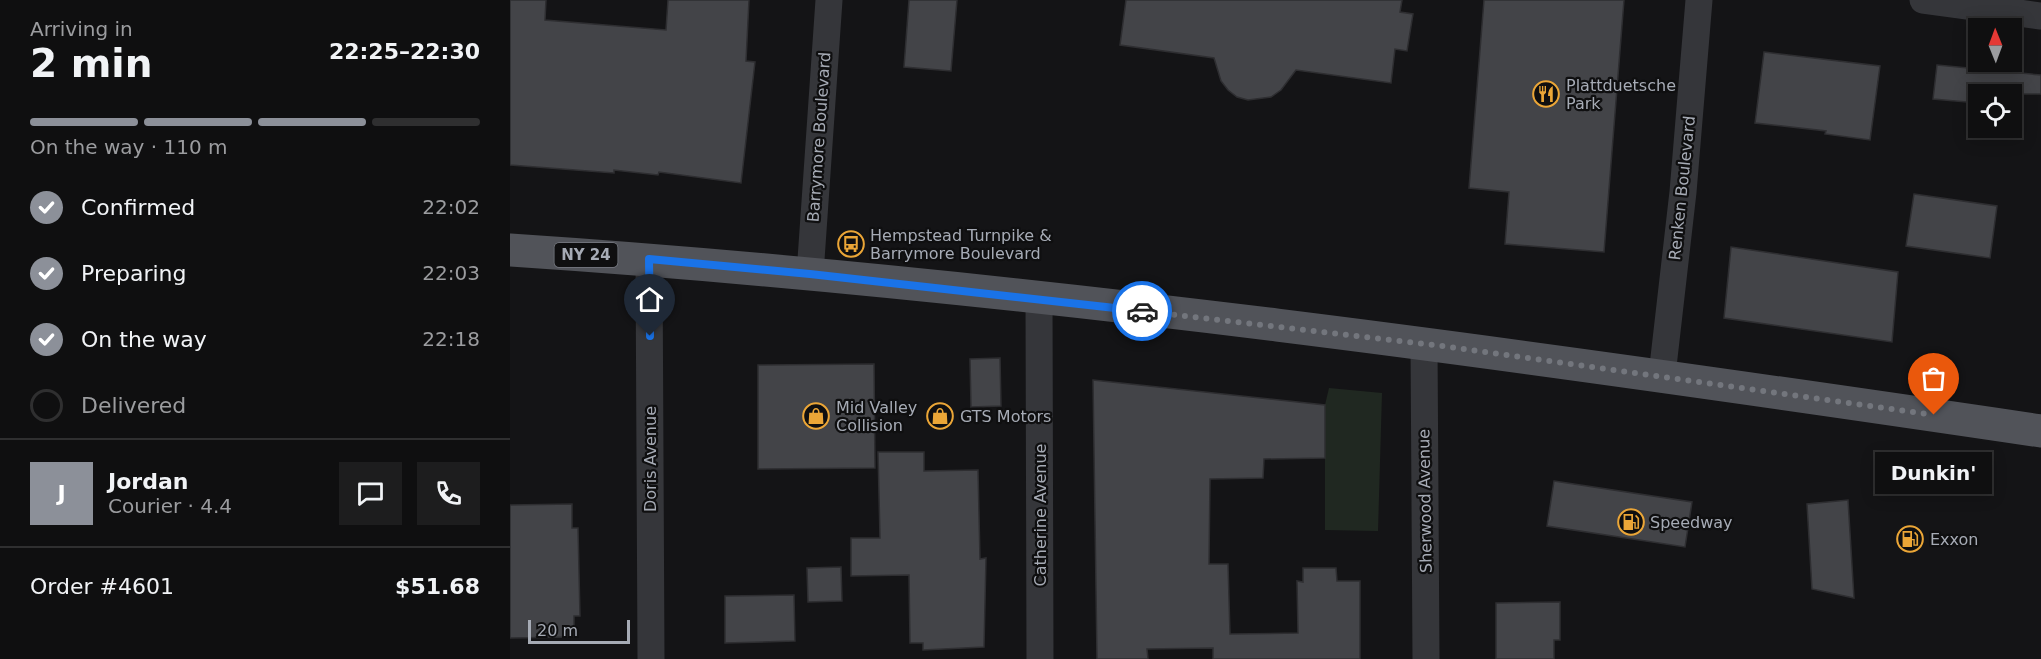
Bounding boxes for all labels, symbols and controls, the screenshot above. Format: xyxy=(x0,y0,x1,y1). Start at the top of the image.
text: Arriving in xyxy=(30,17,133,41)
north arrow xyxy=(1968,18,2022,72)
map controls xyxy=(1968,18,2022,138)
text: 22:25–22:30 xyxy=(329,39,480,64)
text: 2 min xyxy=(30,41,152,86)
street label: Barrymore Boulevard xyxy=(804,51,834,223)
place label: Plattduetsche Park xyxy=(1566,76,1676,113)
restaurant icon: Plattduetsche Park xyxy=(1531,79,1561,109)
button: locate xyxy=(1968,84,2022,138)
street label: Renken Boulevard xyxy=(1665,115,1699,261)
text: On the way · 110 m xyxy=(30,135,228,159)
icon: check xyxy=(30,191,63,224)
text: Confirmed xyxy=(81,195,195,220)
text: 22:02 xyxy=(422,195,480,219)
place label: Hempstead Turnpike & Barrymore Boulevard xyxy=(870,226,1052,263)
bus stop icon: Hempstead Turnpike & Barrymore Boulevard xyxy=(836,229,866,259)
road number: NY 24 xyxy=(554,243,617,267)
icon: check xyxy=(30,257,63,290)
text: Preparing xyxy=(81,261,187,286)
text: 22:03 xyxy=(422,261,480,285)
pin xyxy=(624,274,675,336)
courier xyxy=(1112,281,1172,341)
icon: home xyxy=(633,283,666,316)
icon: car xyxy=(1126,295,1159,328)
icon: check xyxy=(30,323,63,356)
text: On the way xyxy=(81,327,207,352)
text: 22:18 xyxy=(422,327,480,351)
pin xyxy=(1908,353,1959,415)
icon: bag xyxy=(1917,362,1950,395)
text: Delivered xyxy=(81,393,186,418)
place label: Mid Valley Collision xyxy=(836,398,917,435)
shop icon: Mid Valley Collision xyxy=(801,401,831,431)
shop icon: GTS Motors xyxy=(925,401,955,431)
street label: Doris Avenue xyxy=(641,406,660,512)
place label: GTS Motors xyxy=(960,407,1051,426)
street label: Sherwood Avenue xyxy=(1414,429,1436,573)
street label: Catherine Avenue xyxy=(1031,444,1050,586)
callout: Dunkin' xyxy=(1876,451,1992,493)
text: Dunkin' xyxy=(1891,461,1976,485)
button: chat xyxy=(339,462,402,525)
button: phone xyxy=(417,462,480,525)
text: Jordan xyxy=(108,469,188,494)
text: J xyxy=(57,481,66,506)
text: Courier · 4.4 xyxy=(108,494,232,518)
fuel station icon: Speedway xyxy=(1616,507,1646,537)
place label: Speedway xyxy=(1650,513,1733,532)
fuel station icon: Exxon xyxy=(1895,524,1925,554)
place label: Exxon xyxy=(1930,530,1978,549)
text: Order #4601 xyxy=(30,574,174,599)
text: $51.68 xyxy=(395,574,480,599)
scale bar xyxy=(528,617,630,644)
text: 20 m xyxy=(537,621,578,640)

